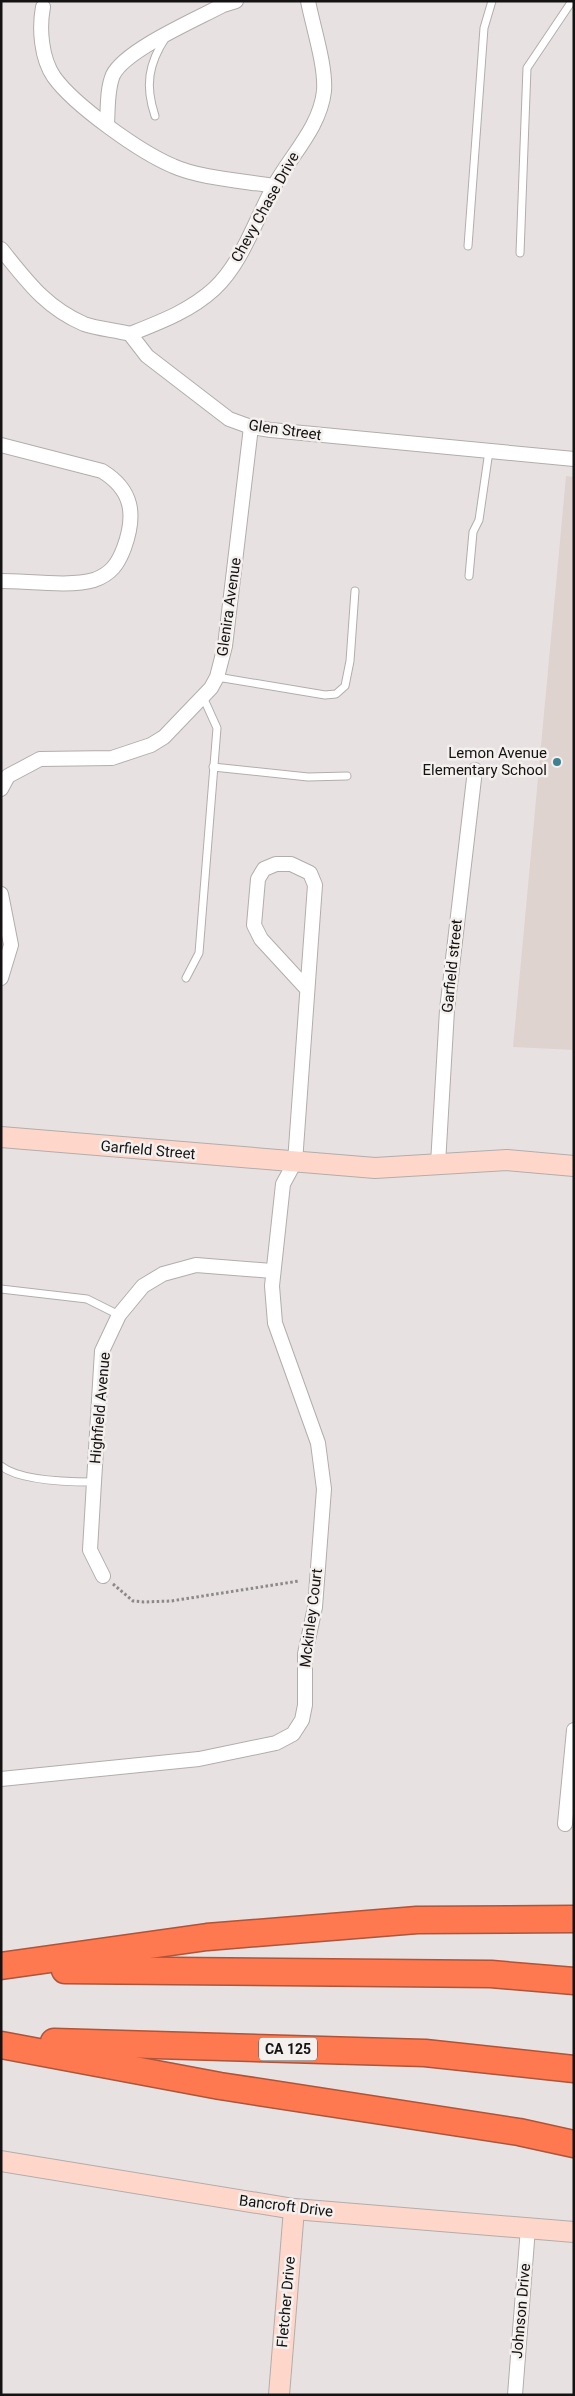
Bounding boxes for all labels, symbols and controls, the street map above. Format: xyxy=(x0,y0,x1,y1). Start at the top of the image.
street label: Chevy Chase Drive xyxy=(227,149,303,265)
street label: Glen Street xyxy=(247,416,323,444)
street label: Glenira Avenue xyxy=(213,556,245,658)
place label: Lemon Avenue Elementary School xyxy=(423,744,547,779)
marker: Lemon Avenue Elementary School xyxy=(551,756,563,768)
street label: Garfield street xyxy=(438,918,466,1014)
street label: Garfield Street xyxy=(100,1137,196,1163)
street label: Highfield Avenue xyxy=(86,1351,114,1465)
street label: Mckinley Court xyxy=(296,1567,326,1669)
road number: CA 125 xyxy=(259,2038,317,2060)
street label: Bancroft Drive xyxy=(238,2191,334,2221)
street label: Fletcher Drive xyxy=(273,2256,299,2348)
street label: Johnson Drive xyxy=(508,2263,534,2359)

